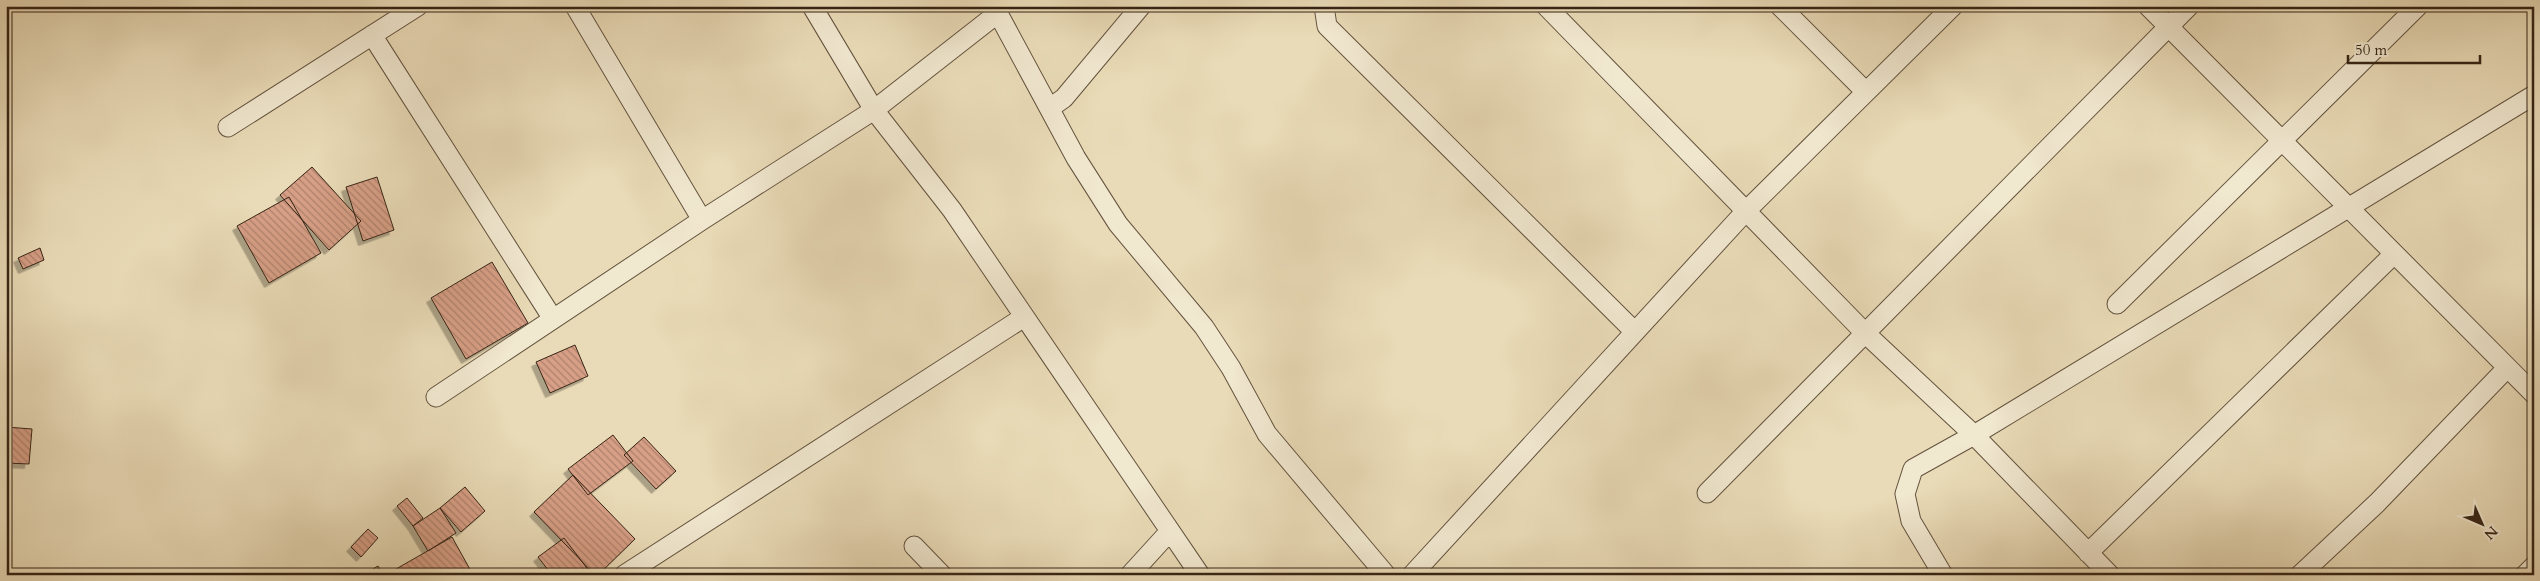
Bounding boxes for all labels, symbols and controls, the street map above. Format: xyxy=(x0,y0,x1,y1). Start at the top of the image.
scale bar xyxy=(2348,32,2480,64)
text: 50 m xyxy=(2355,40,2387,60)
north arrow xyxy=(2458,498,2508,548)
text: N xyxy=(2480,522,2502,544)

